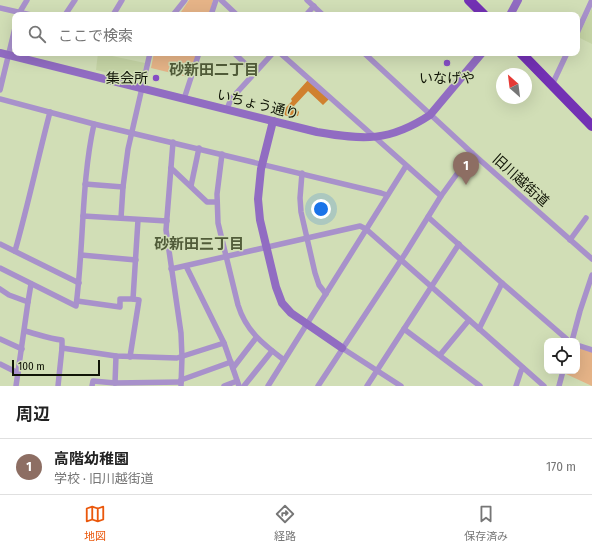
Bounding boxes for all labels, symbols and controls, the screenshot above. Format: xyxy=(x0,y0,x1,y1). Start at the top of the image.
search box xyxy=(12,12,580,56)
icon: search xyxy=(26,23,48,45)
text: ここで検索 xyxy=(58,27,133,45)
marker: いなげや xyxy=(442,58,452,68)
district label: 砂新田二丁目 xyxy=(169,61,259,79)
north arrow xyxy=(496,68,532,104)
place label: 集会所 xyxy=(106,70,148,87)
place label: いなげや xyxy=(419,70,475,87)
marker: 集会所 xyxy=(151,73,161,83)
street label: いちょう通り xyxy=(215,86,301,123)
street label: 旧川越街道 xyxy=(489,151,552,210)
pin: 1 xyxy=(453,152,479,185)
your location xyxy=(311,199,331,219)
district label: 砂新田三丁目 xyxy=(154,235,244,253)
map controls xyxy=(544,338,580,374)
button: locate xyxy=(544,338,580,374)
scale bar xyxy=(12,358,100,377)
text: 100 m xyxy=(18,360,45,373)
text: 周辺 xyxy=(16,404,50,425)
text: 高階幼稚園 xyxy=(54,450,129,468)
text: 1 xyxy=(26,459,32,474)
text: 170 m xyxy=(546,459,576,474)
text: 学校 · 旧川越街道 xyxy=(54,471,154,486)
tab: 地図 xyxy=(84,503,106,543)
tab: 経路 xyxy=(274,503,296,543)
tab: 保存済み xyxy=(464,503,508,543)

